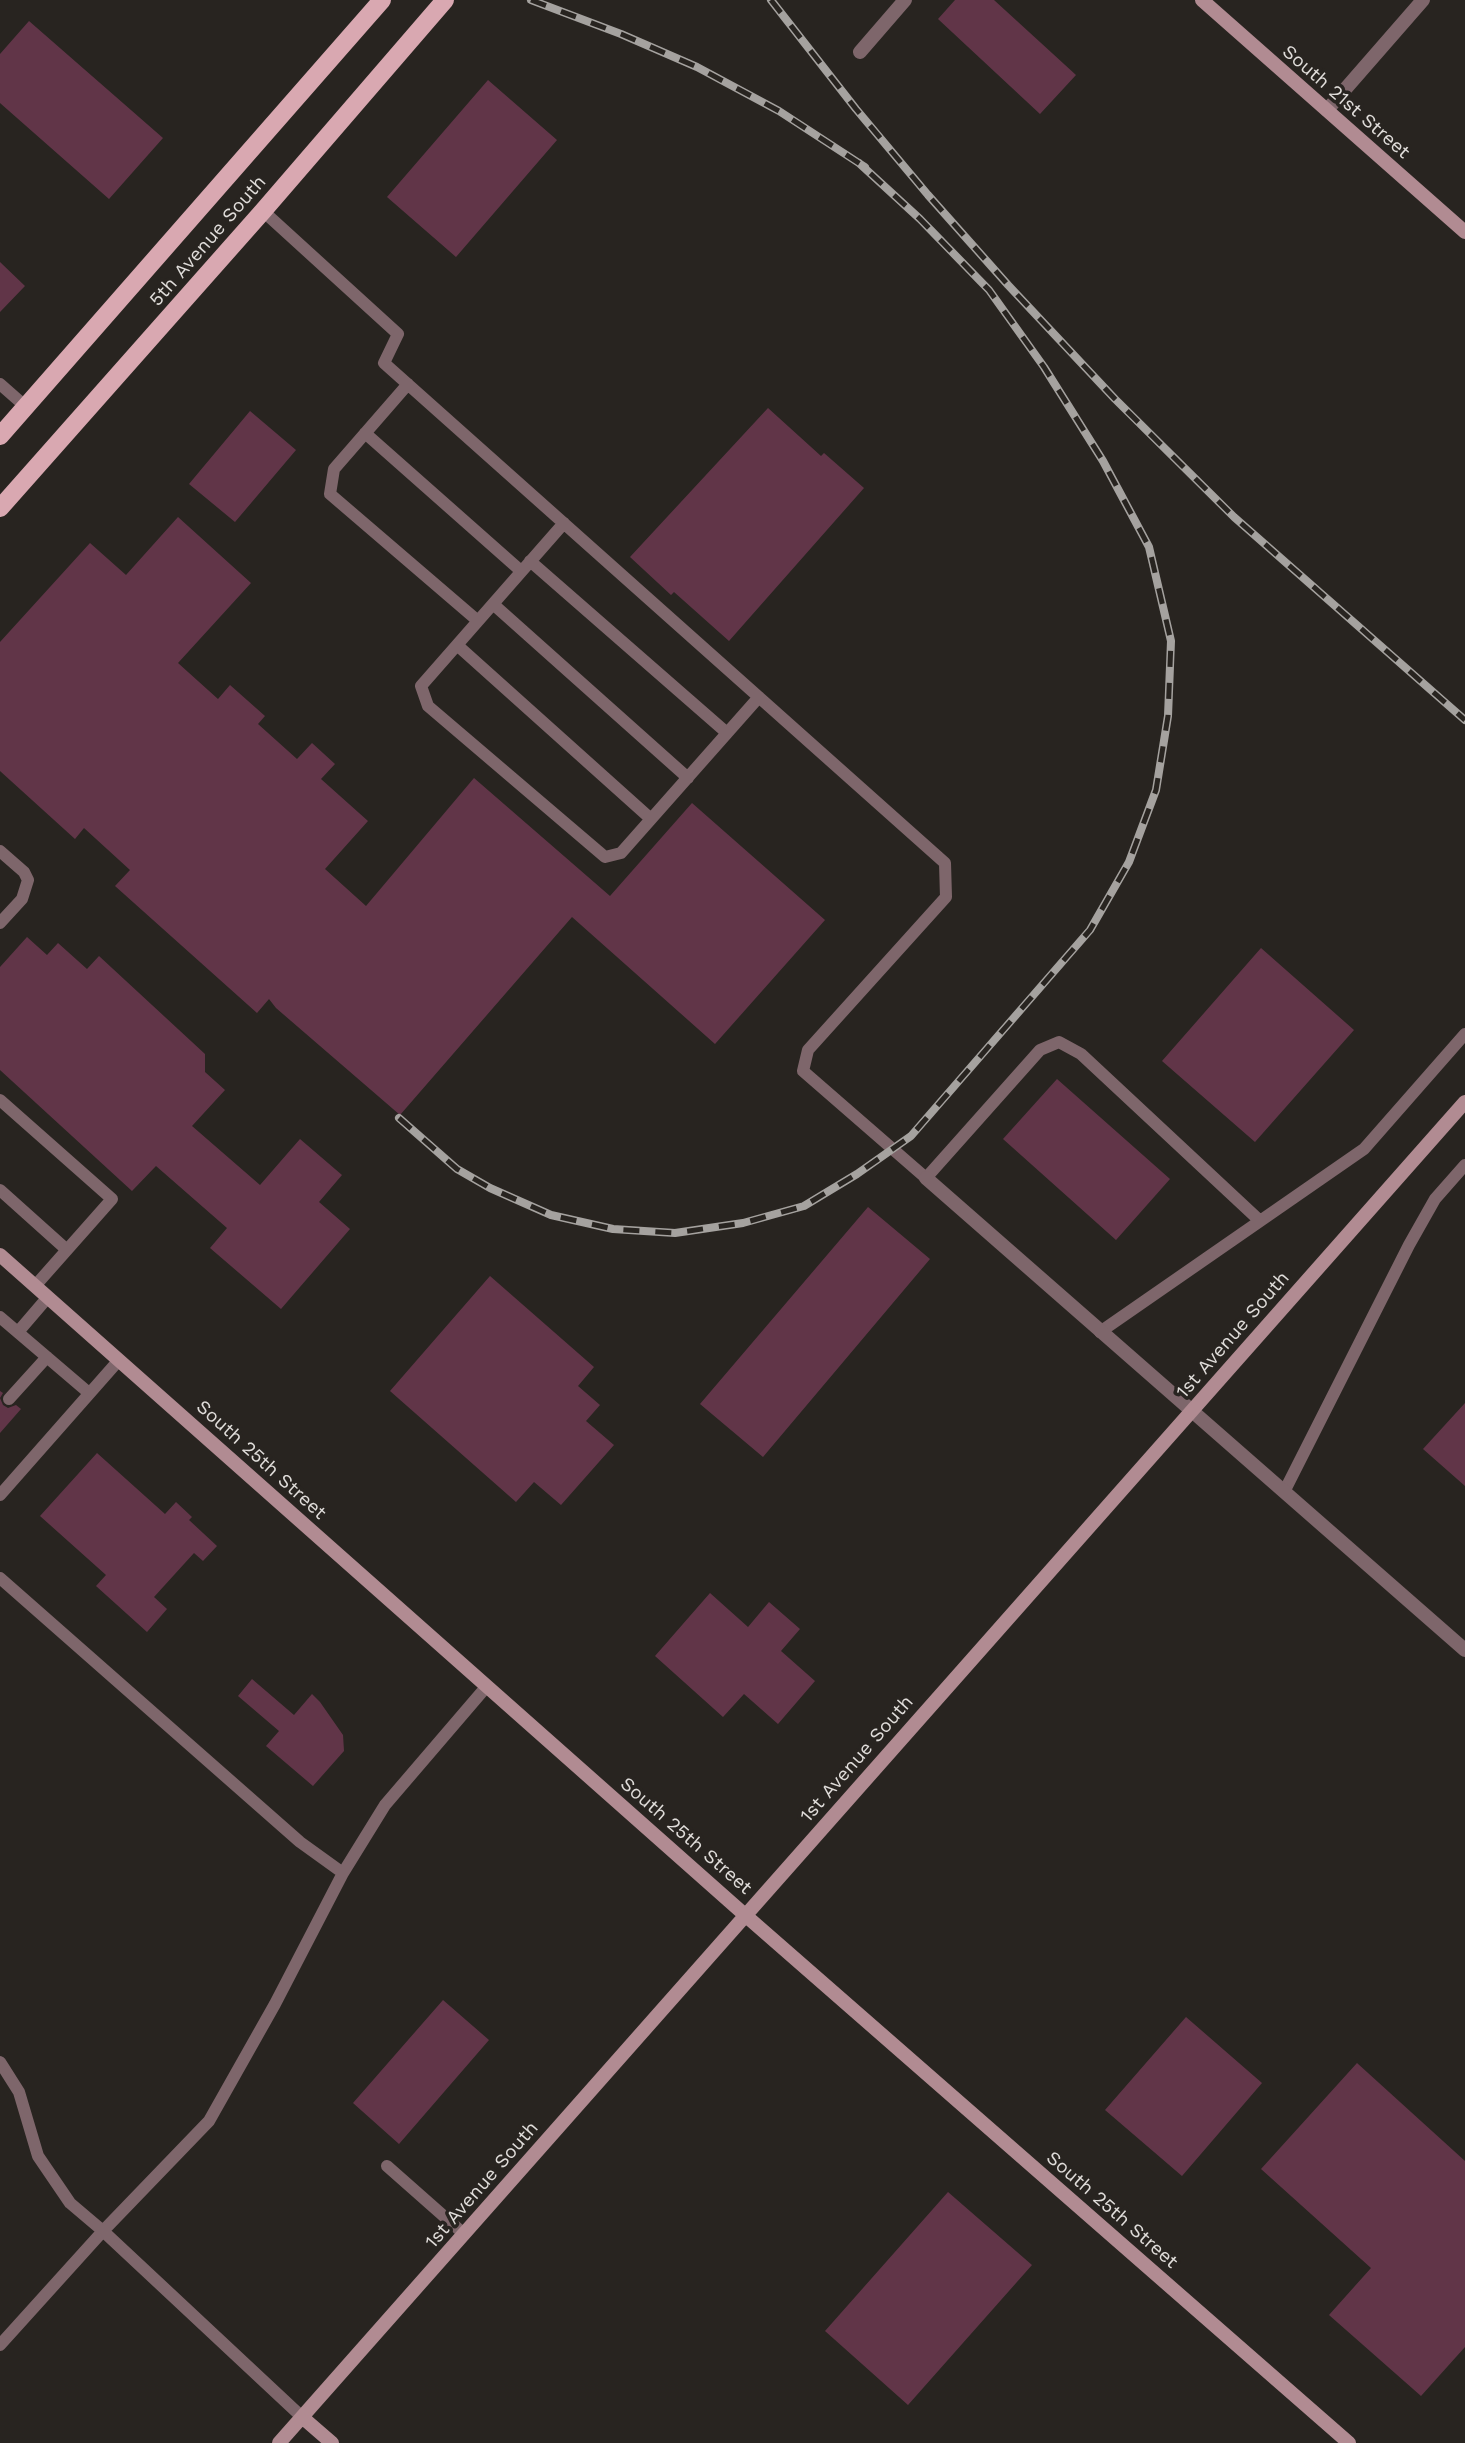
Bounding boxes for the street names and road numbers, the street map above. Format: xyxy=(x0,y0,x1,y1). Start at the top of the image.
street label: South 21st Street xyxy=(1278,40,1414,164)
street label: 5th Avenue South xyxy=(145,171,271,311)
street label: 1st Avenue South xyxy=(1172,1267,1294,1403)
street label: South 25th Street xyxy=(191,1396,331,1524)
street label: 1st Avenue South xyxy=(796,1691,918,1827)
street label: South 25th Street xyxy=(615,1773,757,1899)
street label: 1st Avenue South xyxy=(421,2117,543,2253)
street label: South 25th Street xyxy=(1041,2147,1183,2273)

